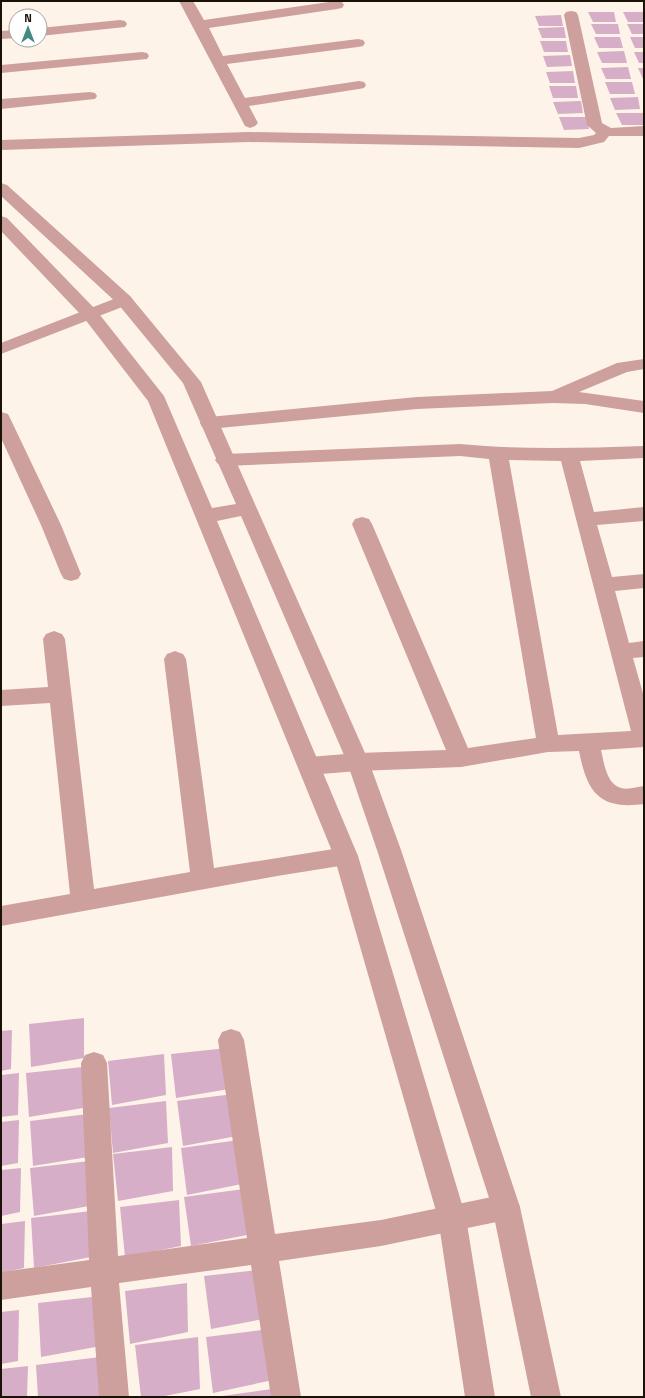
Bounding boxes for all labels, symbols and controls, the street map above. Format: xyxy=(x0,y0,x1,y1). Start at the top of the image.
north arrow xyxy=(8,8,48,48)
text: N xyxy=(24,10,32,26)

